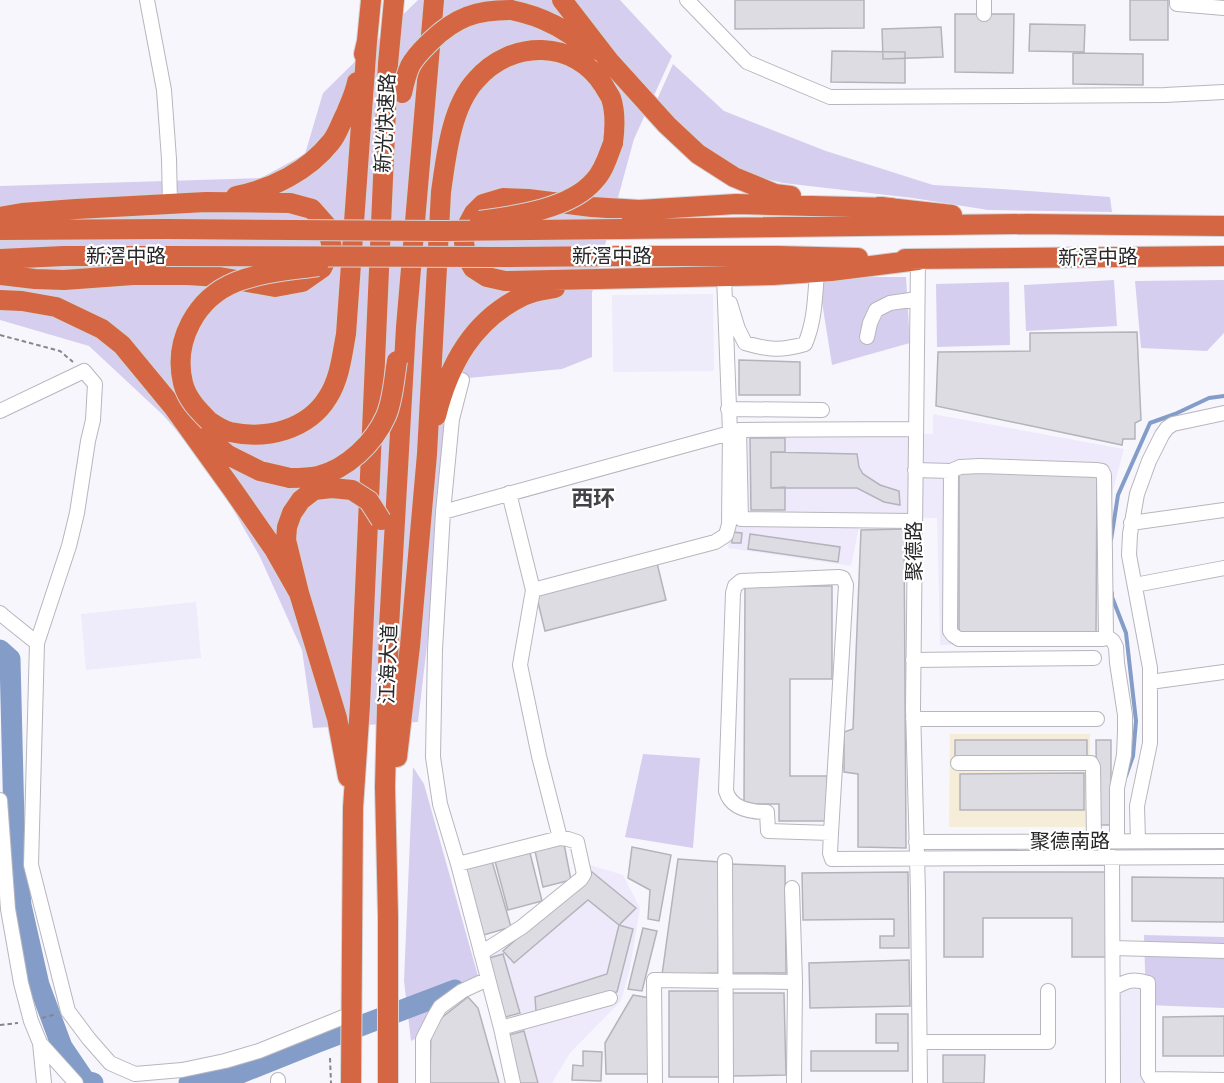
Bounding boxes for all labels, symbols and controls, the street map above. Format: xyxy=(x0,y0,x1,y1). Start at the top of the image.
street label: 新光快速路 xyxy=(369,72,401,174)
street label: 新滘中路 xyxy=(86,243,166,269)
street label: 新滘中路 xyxy=(572,243,652,269)
street label: 新滘中路 xyxy=(1058,243,1138,271)
district label: 西环 xyxy=(571,484,615,513)
street label: 聚德路 xyxy=(901,521,927,581)
street label: 江海大道 xyxy=(374,624,402,704)
street label: 聚德南路 xyxy=(1030,828,1110,854)

